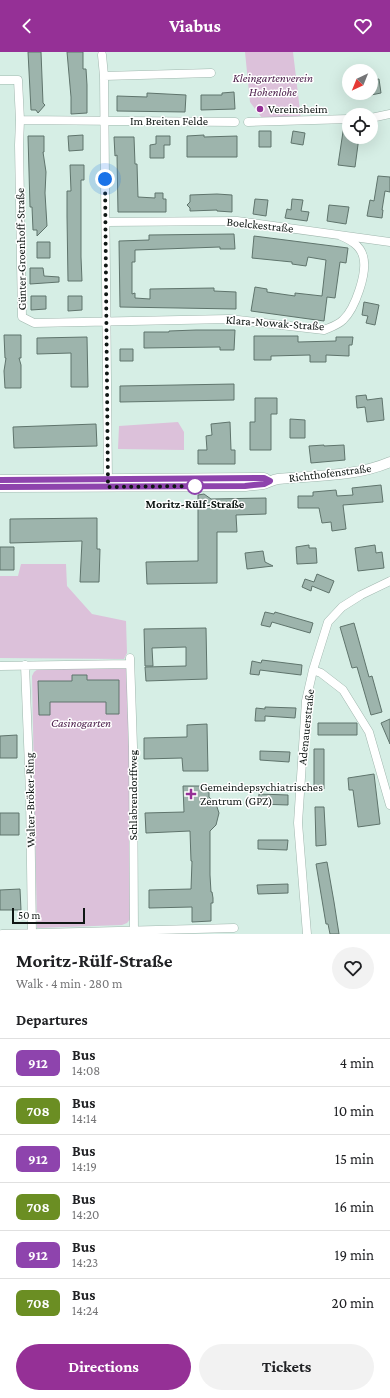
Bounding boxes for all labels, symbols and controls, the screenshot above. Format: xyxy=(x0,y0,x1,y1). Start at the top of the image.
icon: back xyxy=(16,15,38,37)
icon: heart xyxy=(352,15,374,37)
text: Viabus xyxy=(169,16,221,36)
north arrow xyxy=(342,64,378,100)
map controls xyxy=(342,64,378,144)
park label: Kleingartenverein Hohenlohe xyxy=(233,71,313,99)
place label: Vereinsheim xyxy=(268,102,328,116)
marker: Vereinsheim xyxy=(255,104,265,114)
button: locate xyxy=(342,108,378,144)
street label: Im Breiten Felde xyxy=(130,114,208,128)
your location xyxy=(95,169,115,189)
street label: Günter-Groenhoff-Straße xyxy=(13,188,29,310)
street label: Boelckestraße xyxy=(226,215,294,235)
street label: Klara-Nowak-Straße xyxy=(225,313,325,333)
street label: Richthofenstraße xyxy=(288,461,372,485)
marker: Moritz-Rülf-Straße xyxy=(186,477,204,495)
place label: Moritz-Rülf-Straße xyxy=(146,497,245,511)
street label: Adenauerstraße xyxy=(295,688,317,766)
park label: Casinogarten xyxy=(51,716,111,730)
street label: Schlabrendorffweg xyxy=(126,749,140,840)
street label: Walter-Bröker-Ring xyxy=(22,752,38,848)
place label: Gemeindepsychiatrisches Zentrum (GPZ) xyxy=(200,780,323,808)
marker: Gemeindepsychiatrisches Zentrum (GPZ) xyxy=(185,788,197,800)
scale bar xyxy=(12,906,85,925)
text: 50 m xyxy=(18,909,40,921)
button: heart xyxy=(332,947,374,989)
text: Moritz-Rülf-Straße xyxy=(16,950,173,971)
text: Walk · 4 min · 280 m xyxy=(16,976,122,991)
text: Departures xyxy=(16,1012,88,1028)
text: Bus xyxy=(72,1047,95,1063)
text: 912 xyxy=(28,1055,48,1071)
text: 4 min xyxy=(339,1055,374,1071)
text: 14:08 xyxy=(72,1063,100,1078)
text: Bus xyxy=(72,1095,95,1111)
text: 708 xyxy=(26,1103,50,1119)
text: 10 min xyxy=(334,1103,374,1119)
text: 14:14 xyxy=(72,1111,97,1126)
text: Bus xyxy=(72,1143,95,1159)
text: 912 xyxy=(28,1151,48,1167)
text: 15 min xyxy=(335,1151,374,1167)
text: 14:19 xyxy=(72,1159,97,1174)
text: Bus xyxy=(72,1191,95,1207)
text: 708 xyxy=(26,1199,50,1215)
text: 16 min xyxy=(335,1199,374,1215)
text: 14:20 xyxy=(72,1207,99,1222)
text: Bus xyxy=(72,1239,95,1255)
text: 912 xyxy=(28,1247,48,1263)
text: 19 min xyxy=(335,1247,374,1263)
text: 14:23 xyxy=(72,1255,98,1270)
text: Bus xyxy=(72,1287,95,1303)
text: 708 xyxy=(26,1295,50,1311)
text: 20 min xyxy=(332,1295,374,1311)
text: 14:24 xyxy=(72,1303,99,1318)
button: Directions xyxy=(16,1344,191,1390)
button: Tickets xyxy=(199,1344,374,1390)

